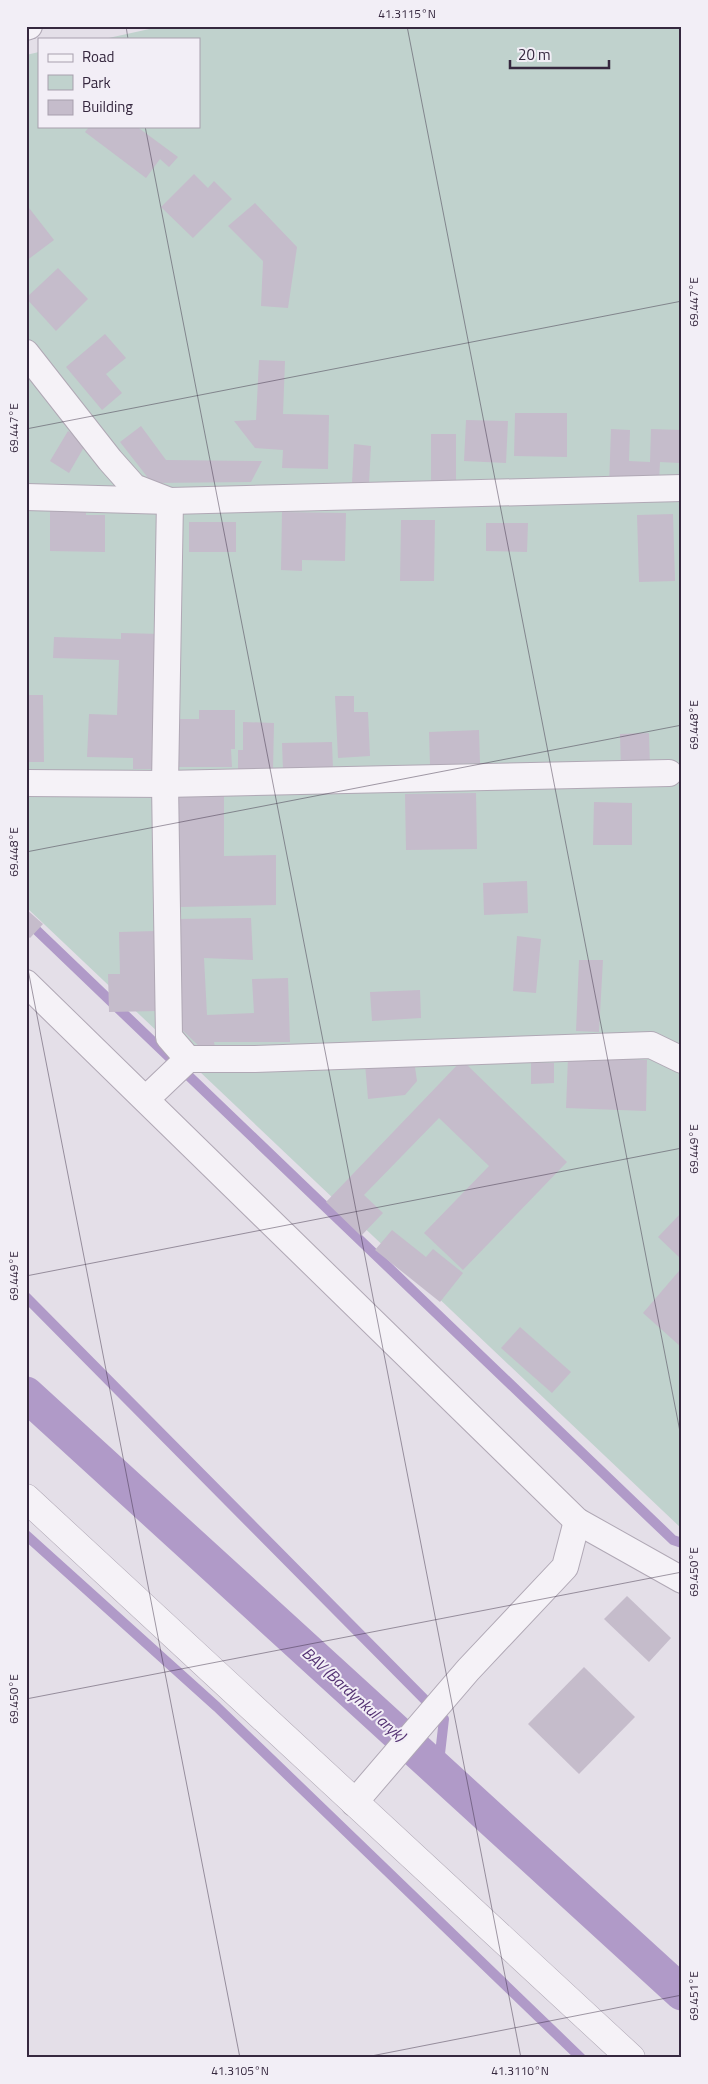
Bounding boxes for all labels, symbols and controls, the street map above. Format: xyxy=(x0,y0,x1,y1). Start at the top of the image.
text: 41.3115°N xyxy=(378,4,436,23)
legend xyxy=(38,38,200,128)
scale bar xyxy=(510,38,609,70)
text: 20 m xyxy=(518,43,551,66)
text: Road xyxy=(82,45,114,68)
text: Park xyxy=(82,71,111,94)
text: Building xyxy=(82,95,133,118)
text: 69.447°E xyxy=(684,277,703,327)
text: 69.447°E xyxy=(4,403,23,453)
text: 69.448°E xyxy=(684,700,703,750)
text: 69.448°E xyxy=(4,827,23,877)
text: 69.449°E xyxy=(684,1124,703,1174)
text: 69.449°E xyxy=(4,1251,23,1301)
text: 69.450°E xyxy=(684,1547,703,1597)
water label: BAV (Bardynkul aryk) xyxy=(297,1641,412,1748)
text: 69.450°E xyxy=(4,1674,23,1724)
text: 69.451°E xyxy=(684,1971,703,2021)
text: 41.3105°N xyxy=(211,2061,269,2080)
text: 41.3110°N xyxy=(491,2061,549,2080)

